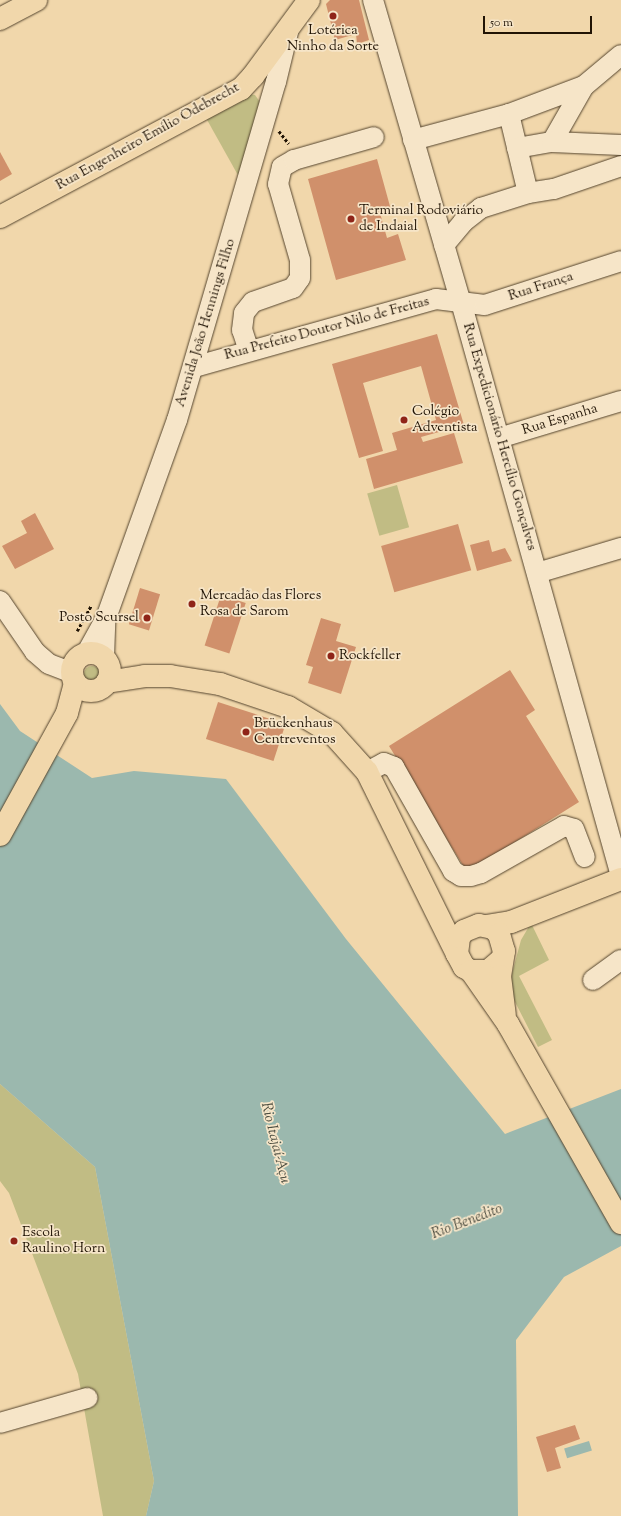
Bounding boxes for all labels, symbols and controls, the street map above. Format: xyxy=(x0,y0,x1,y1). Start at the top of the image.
scale bar xyxy=(485,8,594,34)
marker: Lotérica Ninho da Sorte xyxy=(328,11,338,21)
text: 50 m xyxy=(490,14,513,32)
place label: Lotérica Ninho da Sorte xyxy=(287,23,379,56)
street label: Rua Engenheiro Emílio Odebrecht xyxy=(53,80,243,194)
place label: Terminal Rodoviário de Indaial xyxy=(359,203,483,236)
marker: Terminal Rodoviário de Indaial xyxy=(346,214,356,224)
street label: Avenida João Hennings Filho xyxy=(172,237,240,409)
street label: Rua França xyxy=(506,269,576,305)
street label: Rua Prefeito Doutor Nilo de Freitas xyxy=(223,294,431,364)
street label: Rua Expedicionário Hercílio Gonçalves xyxy=(458,321,540,553)
street label: Rua Espanha xyxy=(520,401,600,439)
place label: Colégio Adventista xyxy=(412,404,478,436)
marker: Colégio Adventista xyxy=(399,415,409,425)
place label: Mercadão das Flores Rosa de Sarom xyxy=(200,588,321,620)
marker: Mercadão das Flores Rosa de Sarom xyxy=(187,599,197,609)
place label: Posto Scursel xyxy=(59,610,139,626)
marker: Posto Scursel xyxy=(142,613,152,623)
place label: Rockfeller xyxy=(339,648,401,664)
marker: Rockfeller xyxy=(326,651,336,661)
place label: Brückenhaus Centreventos xyxy=(254,716,335,748)
marker: Brückenhaus Centreventos xyxy=(241,727,251,737)
water label: Rio Itajaí-Açu xyxy=(256,1100,294,1186)
water label: Rio Benedito xyxy=(429,1200,505,1244)
place label: Escola Raulino Horn xyxy=(22,1225,105,1258)
marker: Escola Raulino Horn xyxy=(9,1236,19,1246)

